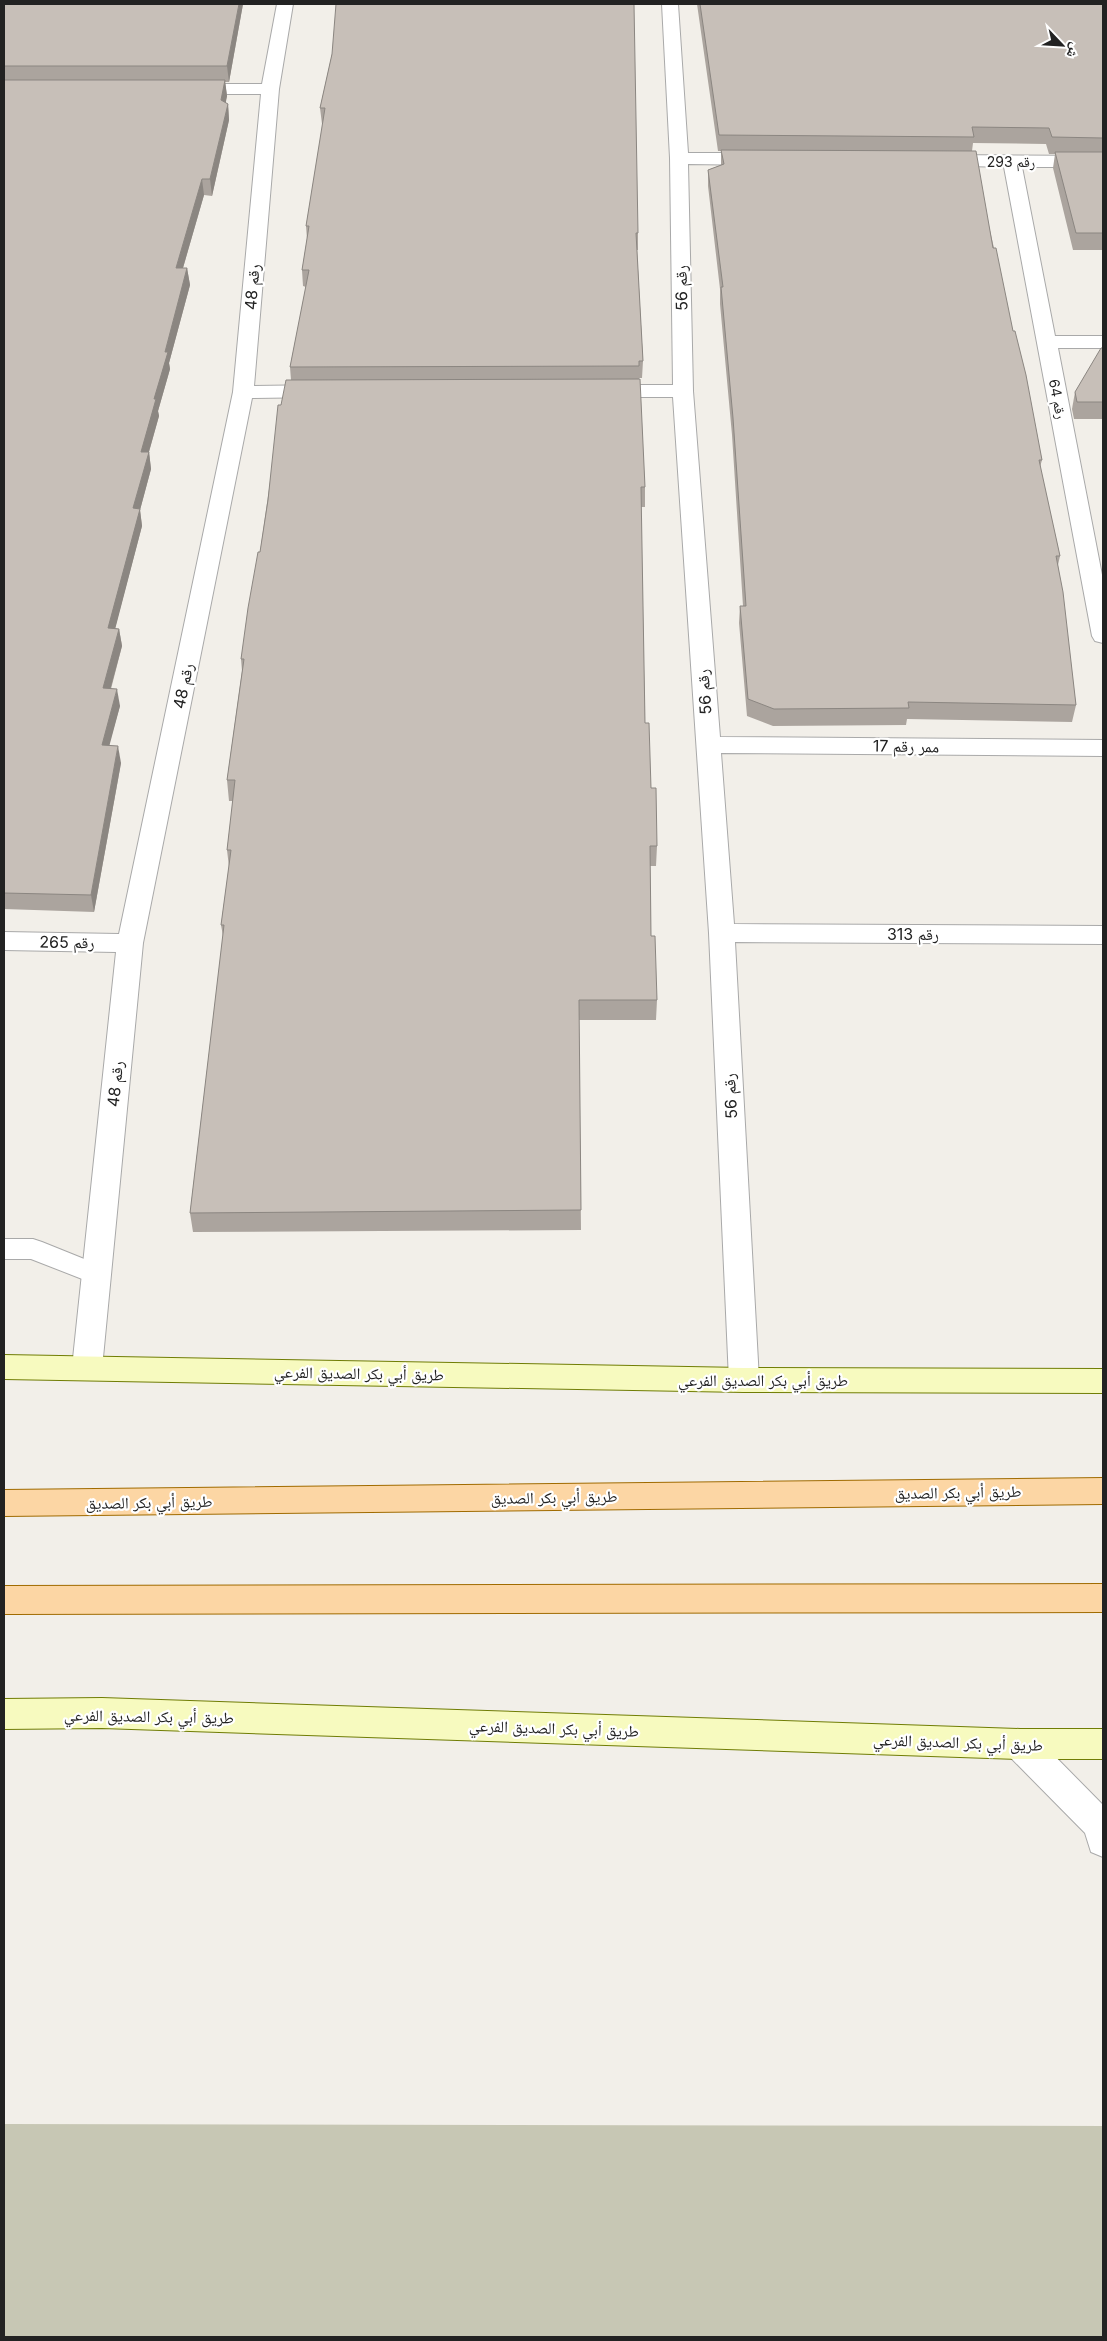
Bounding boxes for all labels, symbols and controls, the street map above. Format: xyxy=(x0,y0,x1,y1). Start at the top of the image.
north arrow xyxy=(1037,20,1087,70)
text: ش xyxy=(1062,40,1085,61)
street label: رقم 293 xyxy=(987,153,1035,172)
street label: رقم 48 xyxy=(240,263,265,311)
street label: رقم 56 xyxy=(671,265,692,311)
street label: رقم 64 xyxy=(1044,378,1070,421)
street label: رقم 48 xyxy=(168,661,199,711)
street label: رقم 56 xyxy=(692,669,717,715)
street label: ممر رقم 17 xyxy=(873,735,939,758)
street label: رقم 313 xyxy=(887,924,939,945)
street label: رقم 265 xyxy=(39,932,95,953)
street label: رقم 48 xyxy=(103,1060,128,1108)
street label: رقم 56 xyxy=(719,1073,742,1119)
street label: طريق أبي بكر الصديق الفرعي xyxy=(274,1362,444,1388)
street label: طريق أبي بكر الصديق الفرعي xyxy=(678,1370,848,1393)
street label: طريق أبي بكر الصديق xyxy=(894,1481,1022,1506)
street label: طريق أبي بكر الصديق xyxy=(490,1486,618,1511)
street label: طريق أبي بكر الصديق xyxy=(85,1491,213,1516)
street label: طريق أبي بكر الصديق الفرعي xyxy=(64,1705,234,1731)
street label: طريق أبي بكر الصديق الفرعي xyxy=(469,1715,639,1744)
street label: طريق أبي بكر الصديق الفرعي xyxy=(873,1729,1043,1758)

